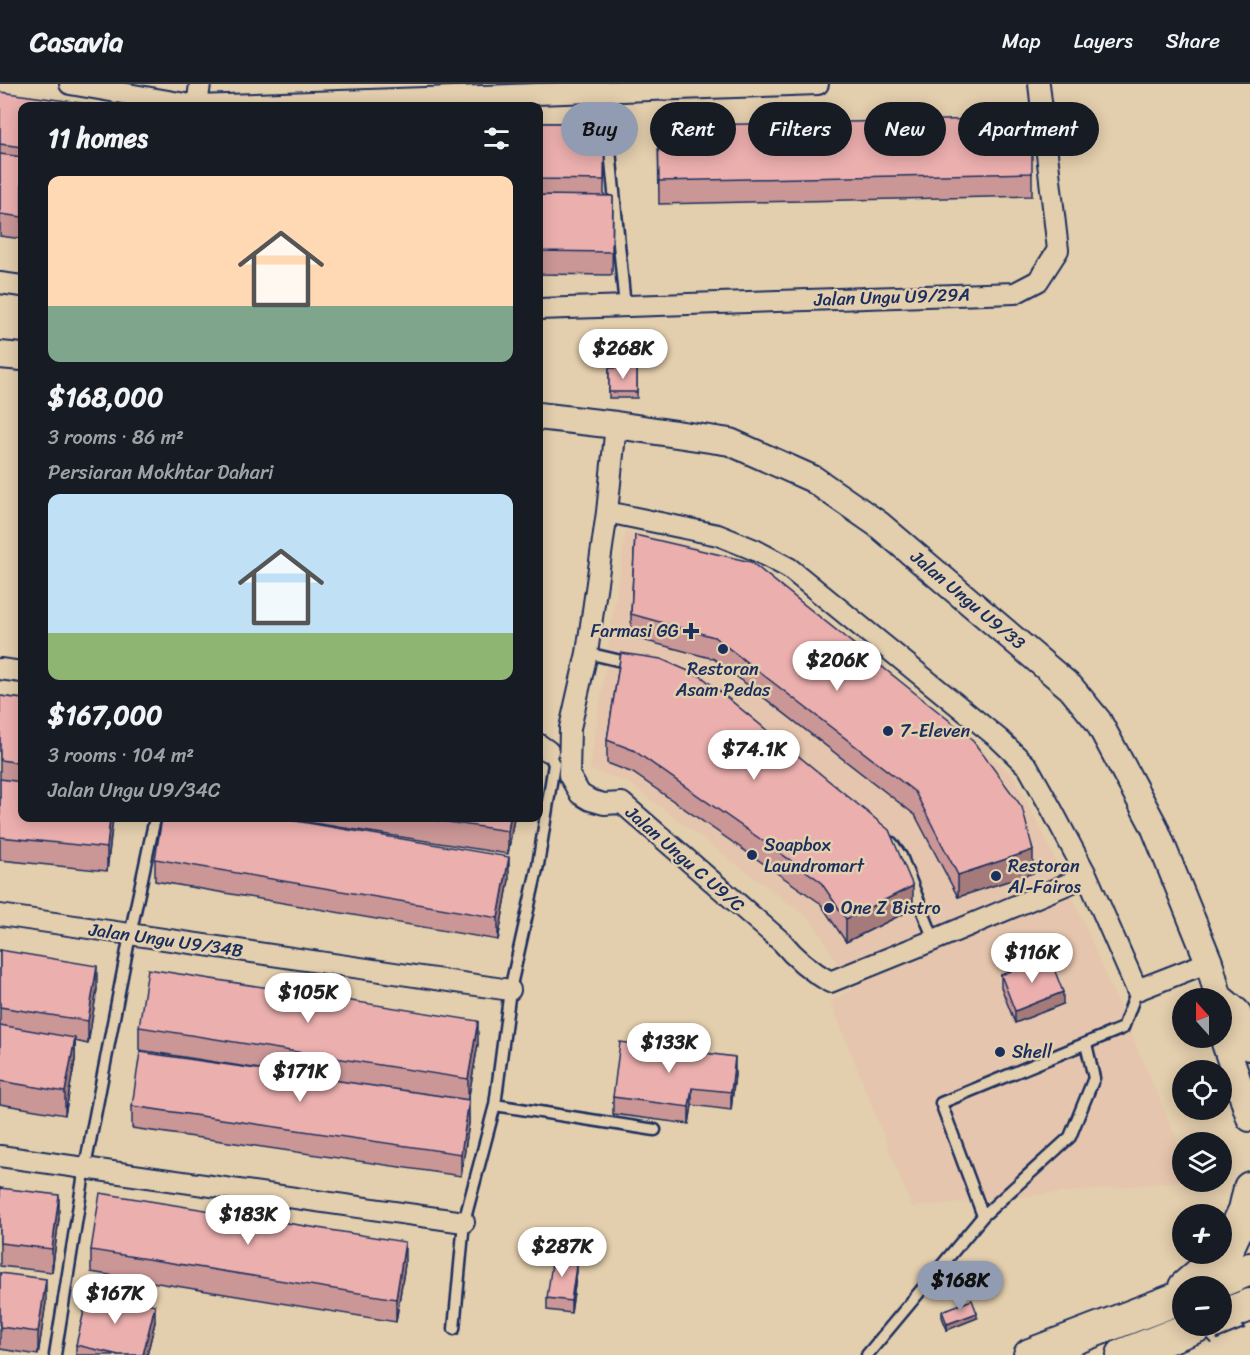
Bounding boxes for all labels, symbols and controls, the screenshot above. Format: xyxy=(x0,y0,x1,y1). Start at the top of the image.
text: Casavia xyxy=(30,17,123,66)
text: Map xyxy=(1002,22,1041,60)
text: Layers xyxy=(1074,22,1133,60)
text: Share xyxy=(1166,22,1220,60)
chip: Buy xyxy=(561,102,638,156)
chip: Rent xyxy=(650,102,736,156)
chip: Filters xyxy=(748,102,852,156)
chip: New xyxy=(864,102,946,156)
chip: Apartment xyxy=(958,102,1099,156)
text: 11 homes xyxy=(48,115,148,161)
icon: filters xyxy=(480,122,513,155)
icon: home xyxy=(227,215,335,323)
street label: Jalan Ungu U9/29A xyxy=(812,278,971,316)
pin: $268K xyxy=(581,329,665,380)
text: $268K xyxy=(593,331,653,366)
text: $168,000 xyxy=(48,374,163,420)
text: 3 rooms · 86 m² xyxy=(48,420,184,455)
text: Persiaran Mokhtar Dahari xyxy=(48,455,274,490)
icon: home xyxy=(227,533,335,641)
street label: Jalan Ungu U9/33 xyxy=(902,541,1033,658)
place label: Farmasi GG xyxy=(590,615,679,647)
marker: Farmasi GG xyxy=(684,624,698,638)
pin: $206K xyxy=(795,641,879,692)
marker: Restoran Asam Pedas xyxy=(716,642,730,656)
text: $206K xyxy=(806,643,868,678)
place label: Restoran Asam Pedas xyxy=(675,653,771,706)
text: $167,000 xyxy=(48,692,163,738)
place label: 7-Eleven xyxy=(900,715,971,747)
marker: 7-Eleven xyxy=(881,724,895,738)
pin: $74.1K xyxy=(705,730,803,781)
text: $74.1K xyxy=(722,732,786,767)
text: 3 rooms · 104 m² xyxy=(48,738,194,773)
text: Jalan Ungu U9/34C xyxy=(48,773,221,808)
street label: Jalan Ungu C U9/C xyxy=(617,797,753,921)
place label: Soapbox Laundromart xyxy=(764,829,865,882)
marker: Soapbox Laundromart xyxy=(745,848,759,862)
place label: Restoran Al-Fairos xyxy=(1007,850,1081,903)
marker: Restoran Al-Fairos xyxy=(989,869,1003,883)
place label: One Z Bistro xyxy=(841,892,941,924)
marker: One Z Bistro xyxy=(822,901,836,915)
street label: Jalan Ungu U9/34B xyxy=(86,913,245,967)
pin: $116K xyxy=(990,933,1074,984)
text: $116K xyxy=(1005,935,1059,970)
pin: $105K xyxy=(266,973,350,1024)
text: $105K xyxy=(278,975,338,1010)
north arrow xyxy=(1172,988,1232,1048)
map controls xyxy=(1172,988,1232,1336)
pin: $133K xyxy=(627,1023,711,1074)
text: $133K xyxy=(641,1025,697,1060)
place label: Shell xyxy=(1012,1036,1053,1068)
marker: Shell xyxy=(993,1045,1007,1059)
pin: $171K xyxy=(258,1052,342,1103)
text: $171K xyxy=(273,1054,327,1089)
button: locate xyxy=(1172,1060,1232,1120)
button: layers xyxy=(1172,1132,1232,1192)
pin: $183K xyxy=(206,1195,290,1246)
text: $183K xyxy=(219,1197,277,1232)
button: + xyxy=(1172,1204,1232,1264)
pin: $287K xyxy=(520,1227,604,1278)
text: $287K xyxy=(532,1229,592,1264)
pin: $168K xyxy=(918,1261,1002,1312)
text: $168K xyxy=(931,1263,989,1298)
pin: $167K xyxy=(73,1274,157,1325)
text: $167K xyxy=(87,1276,143,1311)
button: − xyxy=(1172,1276,1232,1336)

